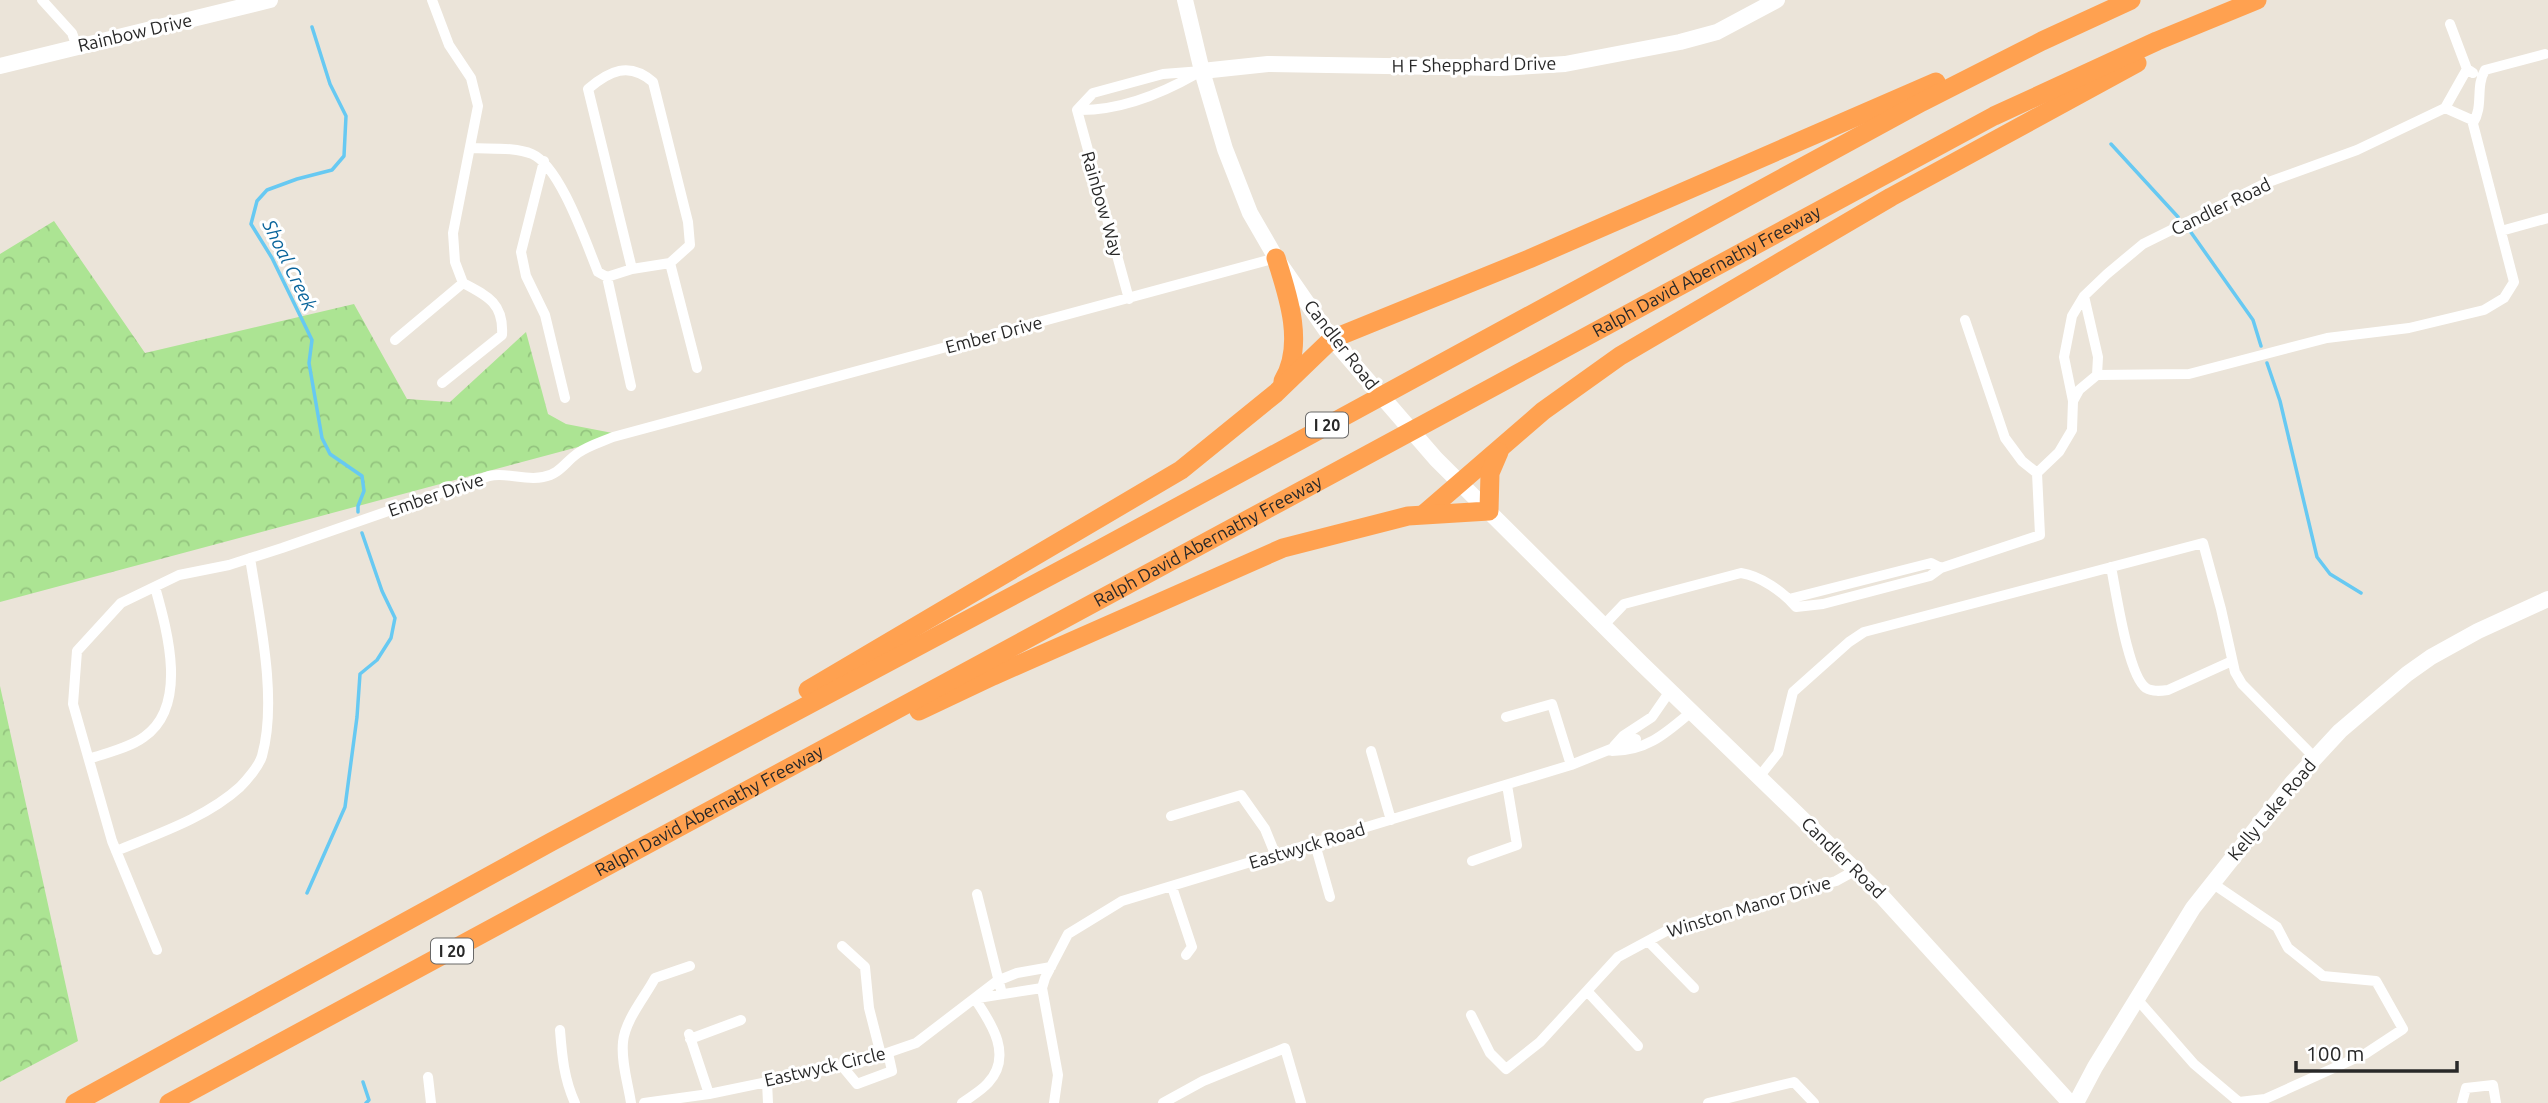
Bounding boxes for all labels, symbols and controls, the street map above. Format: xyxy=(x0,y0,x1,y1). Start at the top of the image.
street label: Rainbow Drive xyxy=(76,9,194,55)
street label: H F Shepphard Drive xyxy=(1392,53,1556,75)
street label: Rainbow Way xyxy=(1078,149,1128,259)
street label: Candler Road xyxy=(2168,173,2274,239)
street label: Ralph David Abernathy Freeway xyxy=(1589,201,1824,340)
water label: Shoal Creek xyxy=(258,215,322,314)
street label: Candler Road xyxy=(1301,296,1383,393)
street label: Ember Drive xyxy=(943,311,1044,357)
road number: I 20 xyxy=(1306,412,1348,438)
street label: Ember Drive xyxy=(385,468,486,520)
street label: Ralph David Abernathy Freeway xyxy=(1090,470,1325,610)
street label: Ralph David Abernathy Freeway xyxy=(591,740,826,880)
street label: Kelly Lake Road xyxy=(2223,755,2319,864)
street label: Candler Road xyxy=(1798,813,1890,902)
street label: Eastwyck Road xyxy=(1246,818,1367,872)
street label: Winston Manor Drive xyxy=(1664,872,1833,941)
road number: I 20 xyxy=(431,939,473,964)
scale bar xyxy=(2296,1030,2457,1074)
text: 100 m xyxy=(2306,1041,2364,1065)
street label: Eastwyck Circle xyxy=(762,1042,887,1090)

